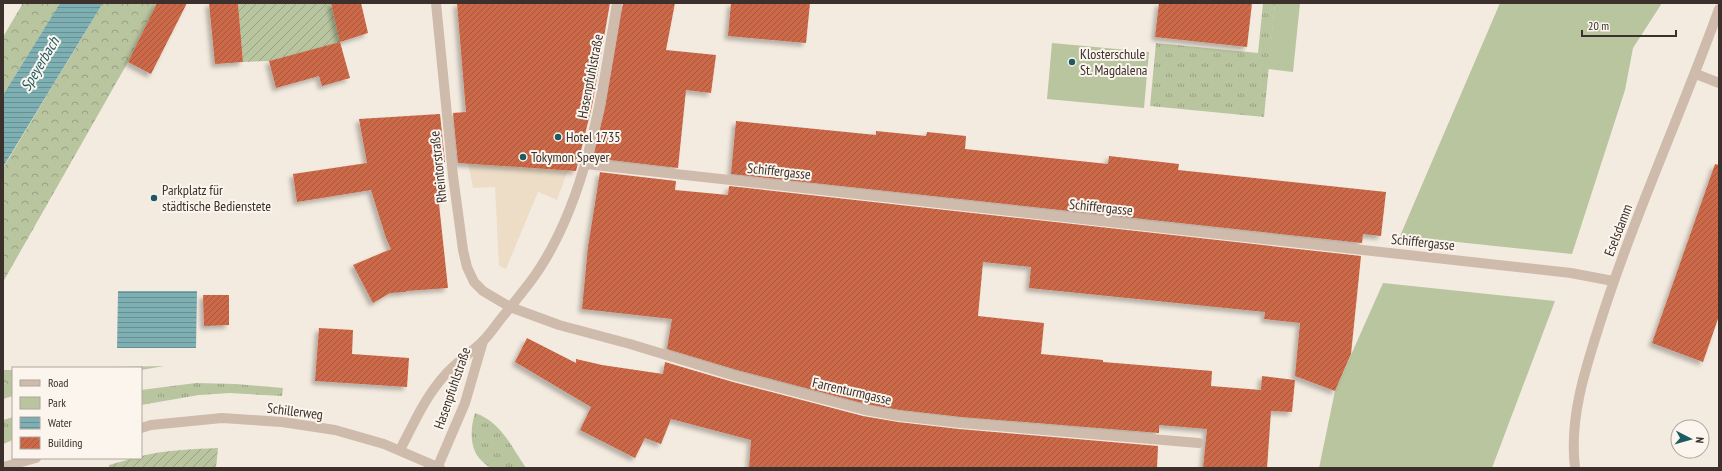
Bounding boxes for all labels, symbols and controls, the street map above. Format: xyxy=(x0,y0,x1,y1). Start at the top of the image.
scale bar xyxy=(1582,12,1676,38)
text: 20 m xyxy=(1588,18,1609,33)
water label: Speyerbach xyxy=(16,32,64,94)
street label: Hasenpfuhlstraße xyxy=(573,32,607,120)
place label: Klosterschule St. Magdalena xyxy=(1080,45,1147,79)
marker: Klosterschule St. Magdalena xyxy=(1067,57,1077,67)
place label: Hotel 1735 xyxy=(566,128,621,146)
street label: Rheintorstraße xyxy=(425,130,451,204)
marker: Hotel 1735 xyxy=(553,132,563,142)
place label: Tokymon Speyer xyxy=(531,148,610,166)
marker: Tokymon Speyer xyxy=(518,152,528,162)
street label: Schiffergasse xyxy=(746,159,812,183)
place label: Parkplatz für städtische Bedienstete xyxy=(162,181,271,215)
marker: Parkplatz für städtische Bedienstete xyxy=(149,193,159,203)
street label: Schiffergasse xyxy=(1068,195,1134,219)
street label: Eselsdamm xyxy=(1600,201,1636,259)
street label: Schiffergasse xyxy=(1390,230,1456,254)
street label: Hasenpfuhlstraße xyxy=(430,344,474,431)
legend xyxy=(12,367,142,459)
street label: Farrenturmgasse xyxy=(811,373,894,409)
text: Road xyxy=(48,375,68,390)
text: Park xyxy=(48,395,66,410)
street label: Schillerweg xyxy=(266,399,324,423)
text: Water xyxy=(48,415,73,430)
north arrow xyxy=(1670,419,1710,459)
text: Building xyxy=(48,435,83,450)
text: N xyxy=(1693,436,1707,444)

